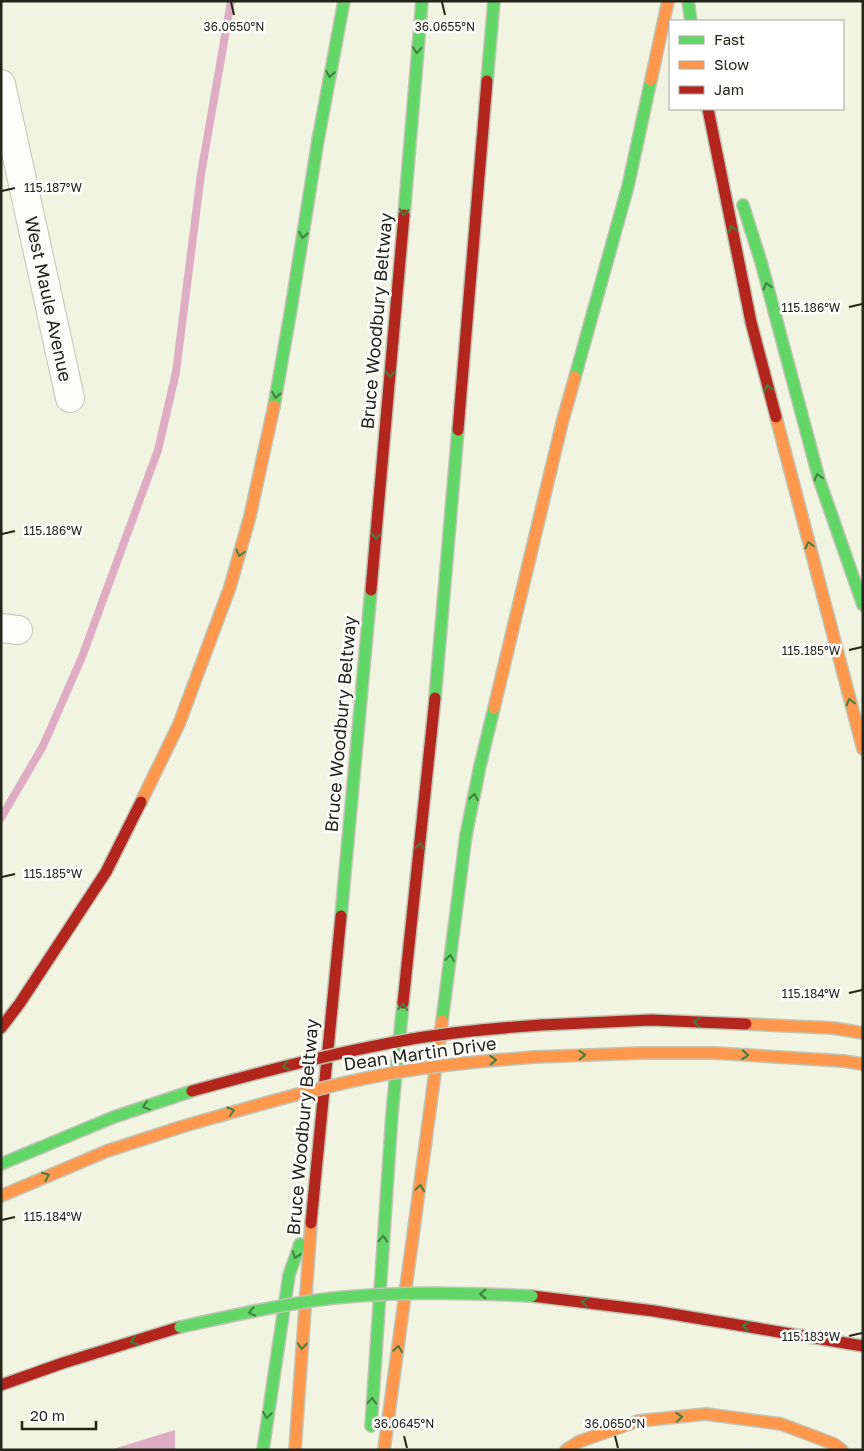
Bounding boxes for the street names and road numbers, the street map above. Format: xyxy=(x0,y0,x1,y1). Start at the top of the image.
street label: Bruce Woodbury Beltway xyxy=(356,212,396,430)
street label: West Maule Avenue xyxy=(21,214,77,384)
street label: Bruce Woodbury Beltway xyxy=(320,615,360,833)
street label: Bruce Woodbury Beltway xyxy=(282,1018,322,1236)
street label: Dean Martin Drive xyxy=(342,1031,498,1075)

